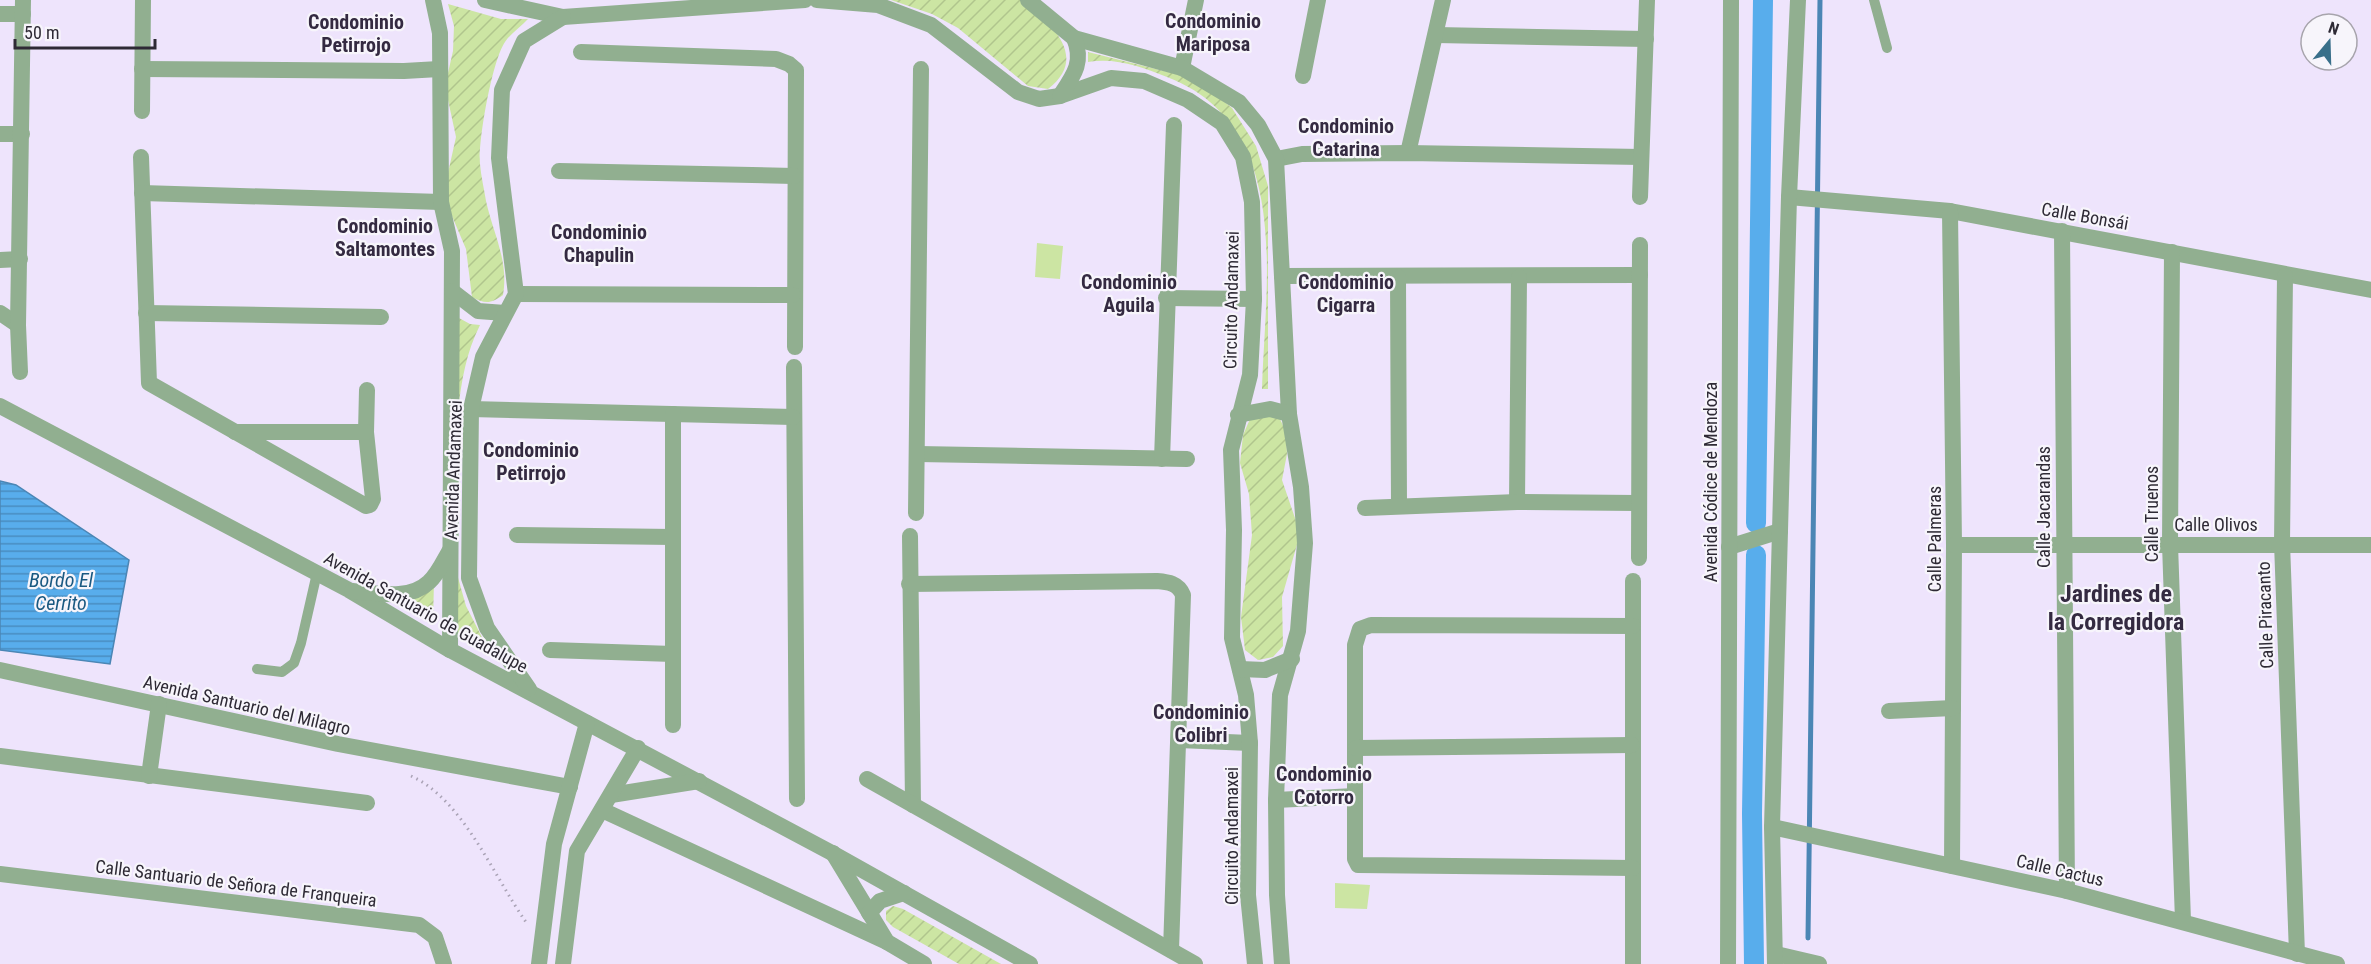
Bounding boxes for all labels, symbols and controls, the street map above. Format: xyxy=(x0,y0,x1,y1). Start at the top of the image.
district label: Condominio Mariposa xyxy=(1165,9,1261,56)
district label: Condominio Petirrojo xyxy=(308,10,404,57)
scale bar xyxy=(15,12,154,50)
north arrow xyxy=(2299,12,2359,72)
text: N xyxy=(2326,18,2341,39)
text: 50 m xyxy=(24,22,59,43)
district label: Condominio Catarina xyxy=(1298,114,1394,161)
street label: Calle Bonsái xyxy=(2040,198,2130,234)
district label: Condominio Saltamontes xyxy=(335,214,435,261)
district label: Condominio Chapulin xyxy=(551,220,647,267)
street label: Circuito Andamaxei xyxy=(1219,231,1243,369)
district label: Condominio Aguila xyxy=(1081,270,1177,317)
district label: Condominio Cigarra xyxy=(1298,270,1394,317)
street label: Avenida Códice de Mendoza xyxy=(1700,382,1721,582)
street label: Avenida Andamaxei xyxy=(440,400,466,540)
district label: Condominio Petirrojo xyxy=(483,438,579,485)
street label: Calle Jacarandas xyxy=(2033,446,2054,568)
street label: Calle Truenos xyxy=(2141,466,2162,562)
street label: Calle Palmeras xyxy=(1924,486,1945,592)
street label: Calle Olivos xyxy=(2174,514,2258,535)
street label: Avenida Santuario de Guadalupe xyxy=(320,547,532,677)
street label: Calle Piracanto xyxy=(2253,561,2277,669)
water label: Bordo El Cerrito xyxy=(29,568,94,615)
district label: Jardines de la Corregidora xyxy=(2048,580,2184,636)
street label: Avenida Santuario del Milagro xyxy=(141,671,353,739)
district label: Condominio Colibri xyxy=(1153,700,1249,747)
district label: Condominio Cotorro xyxy=(1276,762,1372,809)
street label: Circuito Andamaxei xyxy=(1221,767,1242,905)
street label: Calle Cactus xyxy=(2014,850,2106,890)
street label: Calle Santuario de Señora de Franqueira xyxy=(94,855,378,911)

